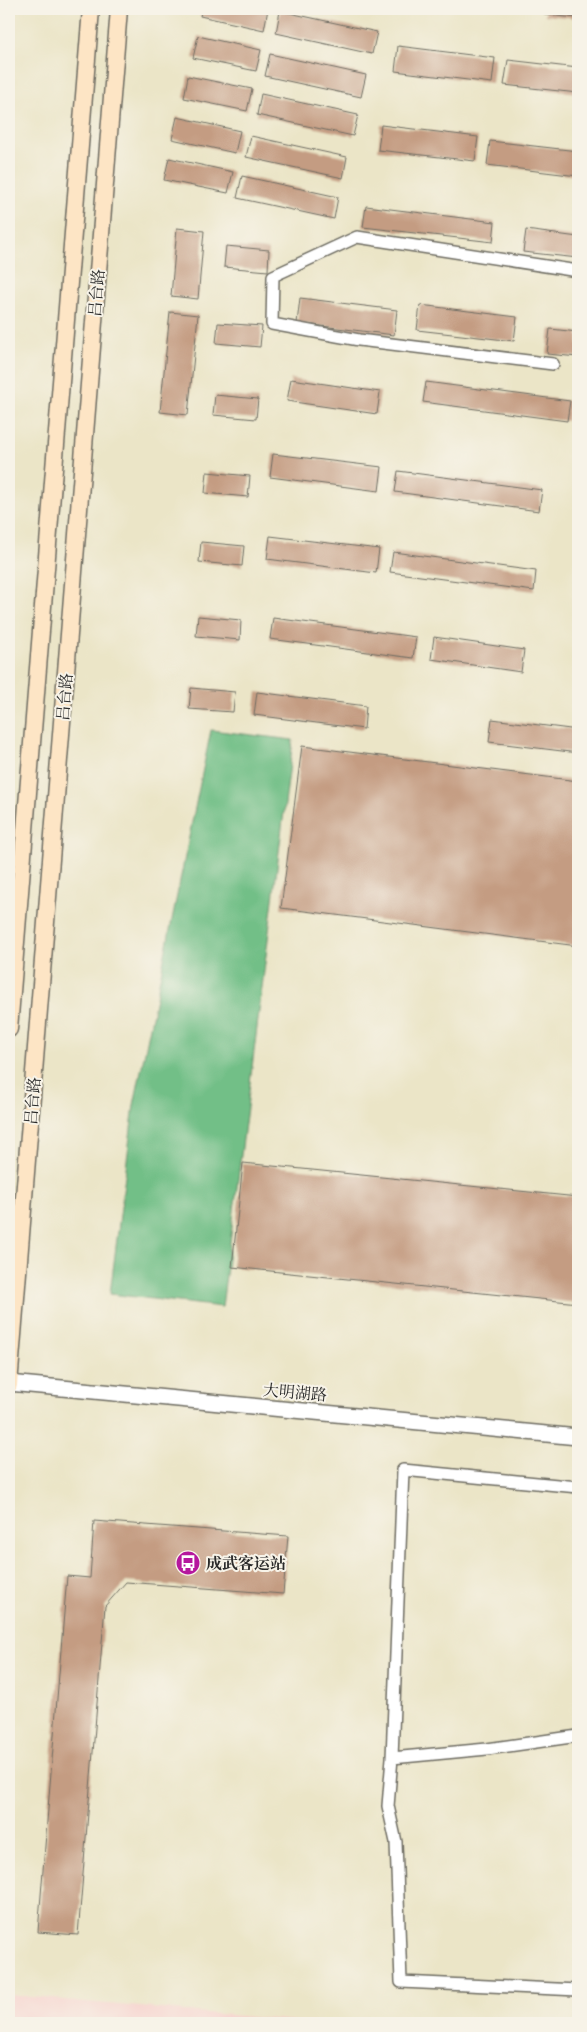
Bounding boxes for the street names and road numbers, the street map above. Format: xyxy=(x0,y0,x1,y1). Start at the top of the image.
street label: 吕台路 xyxy=(85,268,109,318)
street label: 吕台路 xyxy=(53,672,77,722)
street label: 吕台路 xyxy=(21,1076,45,1126)
street label: 大明湖路 xyxy=(262,1380,328,1406)

